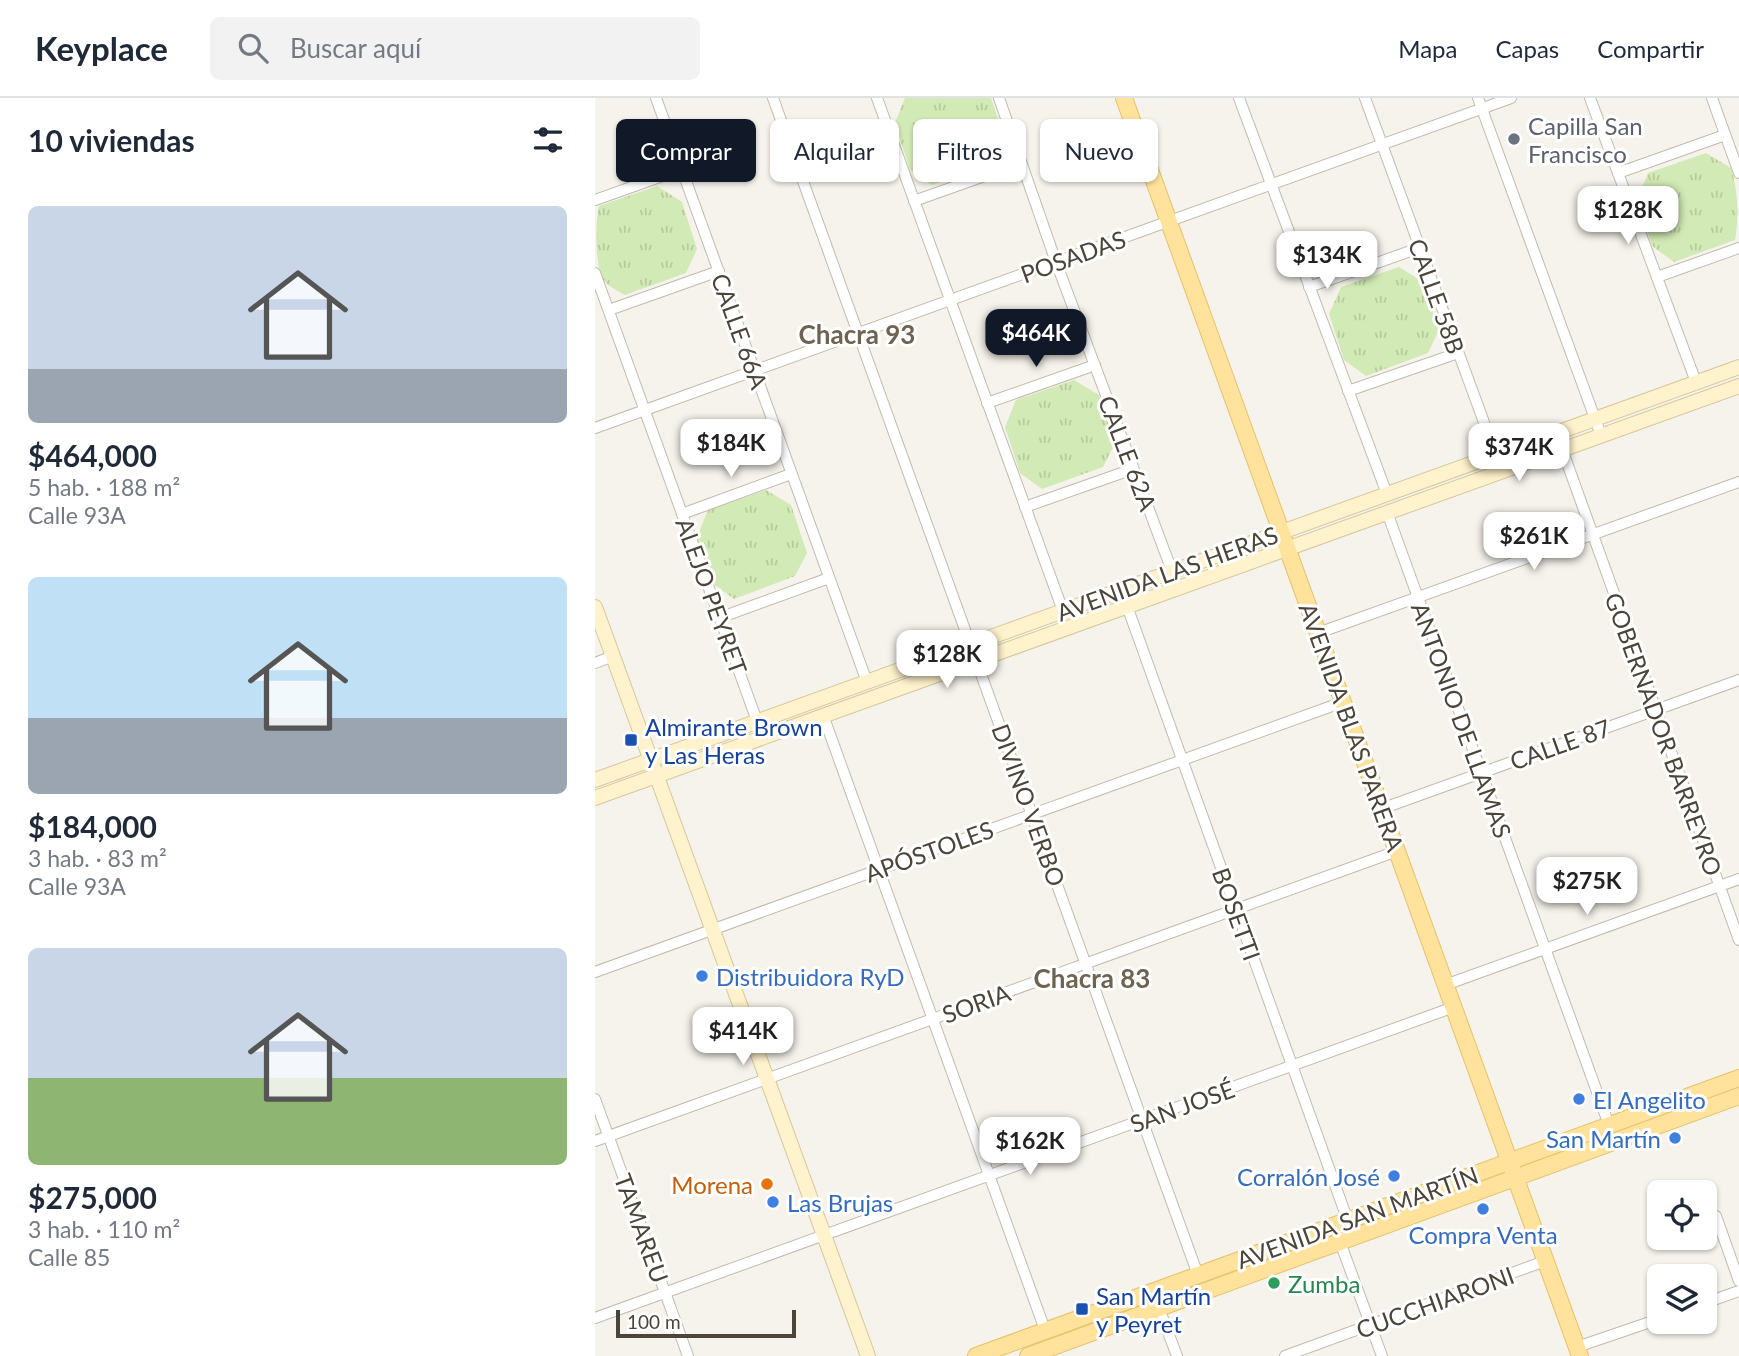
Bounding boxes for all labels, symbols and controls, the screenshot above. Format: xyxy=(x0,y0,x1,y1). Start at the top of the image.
search box xyxy=(210,17,700,80)
text: Keyplace xyxy=(35,28,168,68)
icon: search xyxy=(234,29,272,67)
text: Buscar aquí xyxy=(290,32,421,64)
text: Mapa xyxy=(1398,34,1457,63)
text: Capas xyxy=(1495,34,1559,63)
text: Compartir xyxy=(1597,34,1704,63)
place label: Capilla San Francisco xyxy=(1528,111,1643,168)
chip: Comprar xyxy=(616,119,756,182)
chip: Alquilar xyxy=(770,119,899,182)
chip: Filtros xyxy=(913,119,1026,182)
chip: Nuevo xyxy=(1040,119,1158,182)
icon: filters xyxy=(529,121,567,159)
text: 10 viviendas xyxy=(28,122,195,158)
marker: Capilla San Francisco xyxy=(1506,131,1522,147)
pin: $128K xyxy=(1579,186,1677,246)
text: $128K xyxy=(1593,195,1663,223)
street label: POSADAS xyxy=(1017,224,1129,288)
pin: $134K xyxy=(1278,232,1376,291)
street label: CALLE 58B xyxy=(1403,235,1471,357)
text: $134K xyxy=(1292,240,1362,268)
icon: home xyxy=(235,252,361,378)
street label: CALLE 66A xyxy=(706,269,775,394)
pin: $464K xyxy=(987,310,1085,369)
district label: Chacra 93 xyxy=(799,318,915,350)
text: $464K xyxy=(1001,318,1071,346)
street label: CALLE 62A xyxy=(1093,391,1163,515)
pin: $184K xyxy=(682,420,780,479)
pin: $374K xyxy=(1470,424,1568,483)
text: $184K xyxy=(696,428,766,456)
text: $374K xyxy=(1484,432,1554,460)
text: $464,000 xyxy=(28,437,157,473)
text: 5 hab. · 188 m² xyxy=(28,473,180,501)
text: Calle 93A xyxy=(28,501,126,529)
pin: $261K xyxy=(1485,512,1583,572)
street label: ALEJO PEYRET xyxy=(670,514,754,678)
street label: AVENIDA LAS HERAS xyxy=(1052,519,1282,627)
text: $261K xyxy=(1499,521,1569,549)
street label: GOBERNADOR BARREYRO xyxy=(1599,589,1729,879)
street label: ANTONIO DE LLAMAS xyxy=(1406,598,1518,842)
street label: AVENIDA BLAS PARERA xyxy=(1294,599,1411,856)
icon: home xyxy=(235,623,361,749)
pin: $128K xyxy=(898,630,996,690)
text: $128K xyxy=(912,639,982,667)
place label: Almirante Brown y Las Heras xyxy=(645,712,823,769)
street label: CALLE 87 xyxy=(1506,712,1614,776)
street label: DIVINO VERBO xyxy=(986,720,1072,890)
marker: Almirante Brown y Las Heras xyxy=(623,732,639,748)
text: $184,000 xyxy=(28,808,157,844)
street label: APÓSTOLES xyxy=(861,814,997,888)
text: 3 hab. · 83 m² xyxy=(28,844,167,872)
pin: $275K xyxy=(1538,858,1636,917)
street label: BOSETTI xyxy=(1207,864,1267,964)
text: $275K xyxy=(1552,866,1622,894)
text: Calle 93A xyxy=(28,872,126,900)
place label: Distribuidora RyD xyxy=(716,962,905,991)
district label: Chacra 83 xyxy=(1034,962,1150,994)
marker: Distribuidora RyD xyxy=(694,968,710,984)
street label: SORIA xyxy=(938,977,1015,1029)
icon: home xyxy=(235,994,361,1120)
pin: $414K xyxy=(694,1007,792,1067)
text: $414K xyxy=(708,1016,778,1044)
street label: SAN JOSÉ xyxy=(1126,1074,1238,1138)
place label: El Angelito xyxy=(1593,1085,1706,1114)
marker: El Angelito xyxy=(1571,1091,1587,1107)
pin: $162K xyxy=(981,1118,1079,1177)
place label: San Martín xyxy=(1546,1124,1661,1153)
text: $162K xyxy=(995,1126,1065,1154)
marker: San Martín xyxy=(1667,1130,1683,1146)
street label: AVENIDA SAN MARTÍN xyxy=(1232,1160,1482,1274)
place label: Corralón José xyxy=(1237,1162,1380,1191)
marker: Corralón José xyxy=(1386,1168,1402,1184)
street label: TAMAREU xyxy=(609,1170,675,1286)
place label: Morena xyxy=(671,1170,753,1199)
marker: Morena xyxy=(759,1176,775,1192)
text: $275,000 xyxy=(28,1179,157,1215)
map controls xyxy=(1647,1180,1717,1334)
button: locate xyxy=(1647,1180,1717,1250)
place label: Las Brujas xyxy=(787,1188,893,1217)
marker: Las Brujas xyxy=(765,1194,781,1210)
marker: Compra Venta xyxy=(1475,1201,1491,1217)
text: 3 hab. · 110 m² xyxy=(28,1215,180,1243)
place label: Compra Venta xyxy=(1408,1220,1558,1249)
text: Calle 85 xyxy=(28,1243,110,1271)
street label: CUCCHIARONI xyxy=(1352,1260,1518,1344)
button: layers xyxy=(1647,1264,1717,1334)
place label: Zumba xyxy=(1288,1269,1360,1298)
marker: Zumba xyxy=(1266,1275,1282,1291)
place label: San Martín y Peyret xyxy=(1096,1281,1211,1338)
marker: San Martín y Peyret xyxy=(1074,1301,1090,1317)
scale bar xyxy=(616,1307,796,1339)
text: 100 m xyxy=(627,1310,681,1333)

